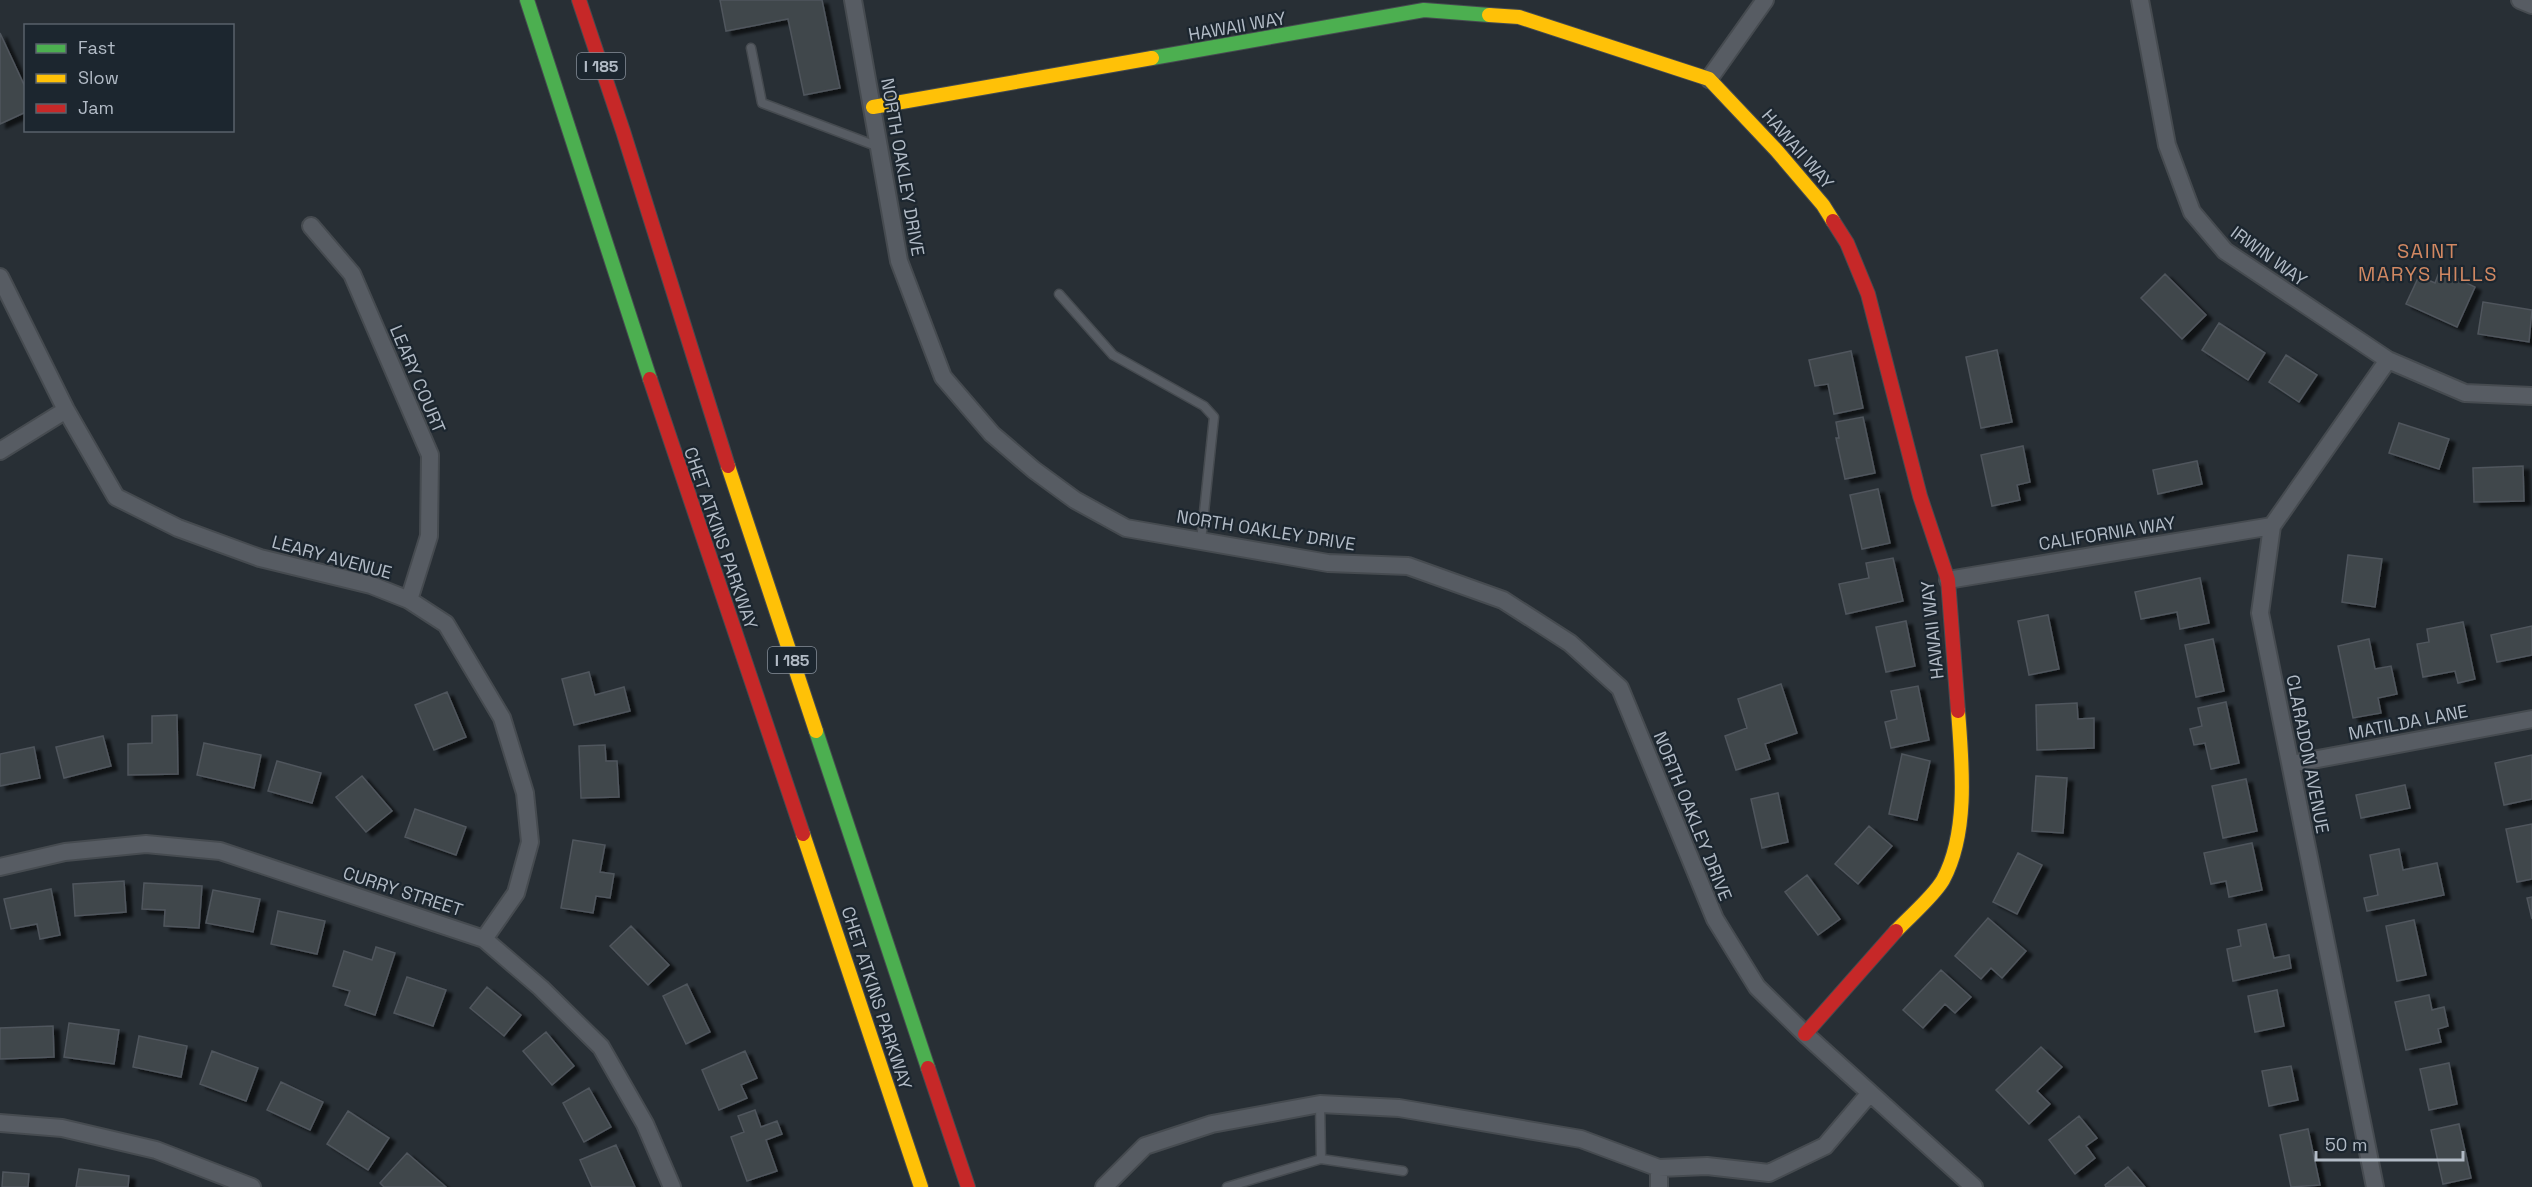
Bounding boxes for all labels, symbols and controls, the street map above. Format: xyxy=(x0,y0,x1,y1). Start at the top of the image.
street label: HAWAII WAY xyxy=(1186,6,1288,46)
legend xyxy=(24,24,234,132)
text: Fast xyxy=(78,36,115,59)
road number: I 185 xyxy=(577,53,625,79)
text: Slow xyxy=(78,66,119,89)
street label: NORTH OAKLEY DRIVE xyxy=(876,76,930,258)
text: Jam xyxy=(78,96,114,119)
street label: HAWAII WAY xyxy=(1757,104,1839,194)
street label: IRWIN WAY xyxy=(2226,221,2312,291)
district label: SAINT MARYS HILLS xyxy=(2358,238,2498,287)
street label: LEARY COURT xyxy=(385,322,451,437)
street label: CHET ATKINS PARKWAY xyxy=(679,444,763,632)
street label: NORTH OAKLEY DRIVE xyxy=(1175,505,1357,555)
street label: CALIFORNIA WAY xyxy=(2037,511,2177,555)
street label: LEARY AVENUE xyxy=(269,530,395,584)
street label: HAWAII WAY xyxy=(1915,580,1949,680)
road number: I 185 xyxy=(768,647,816,673)
street label: CLARADON AVENUE xyxy=(2281,673,2335,835)
street label: MATILDA LANE xyxy=(2346,699,2470,745)
street label: NORTH OAKLEY DRIVE xyxy=(1648,728,1738,904)
street label: CURRY STREET xyxy=(340,861,466,921)
street label: CHET ATKINS PARKWAY xyxy=(837,903,917,1093)
scale bar xyxy=(2316,1124,2463,1162)
text: 50 m xyxy=(2325,1133,2367,1156)

